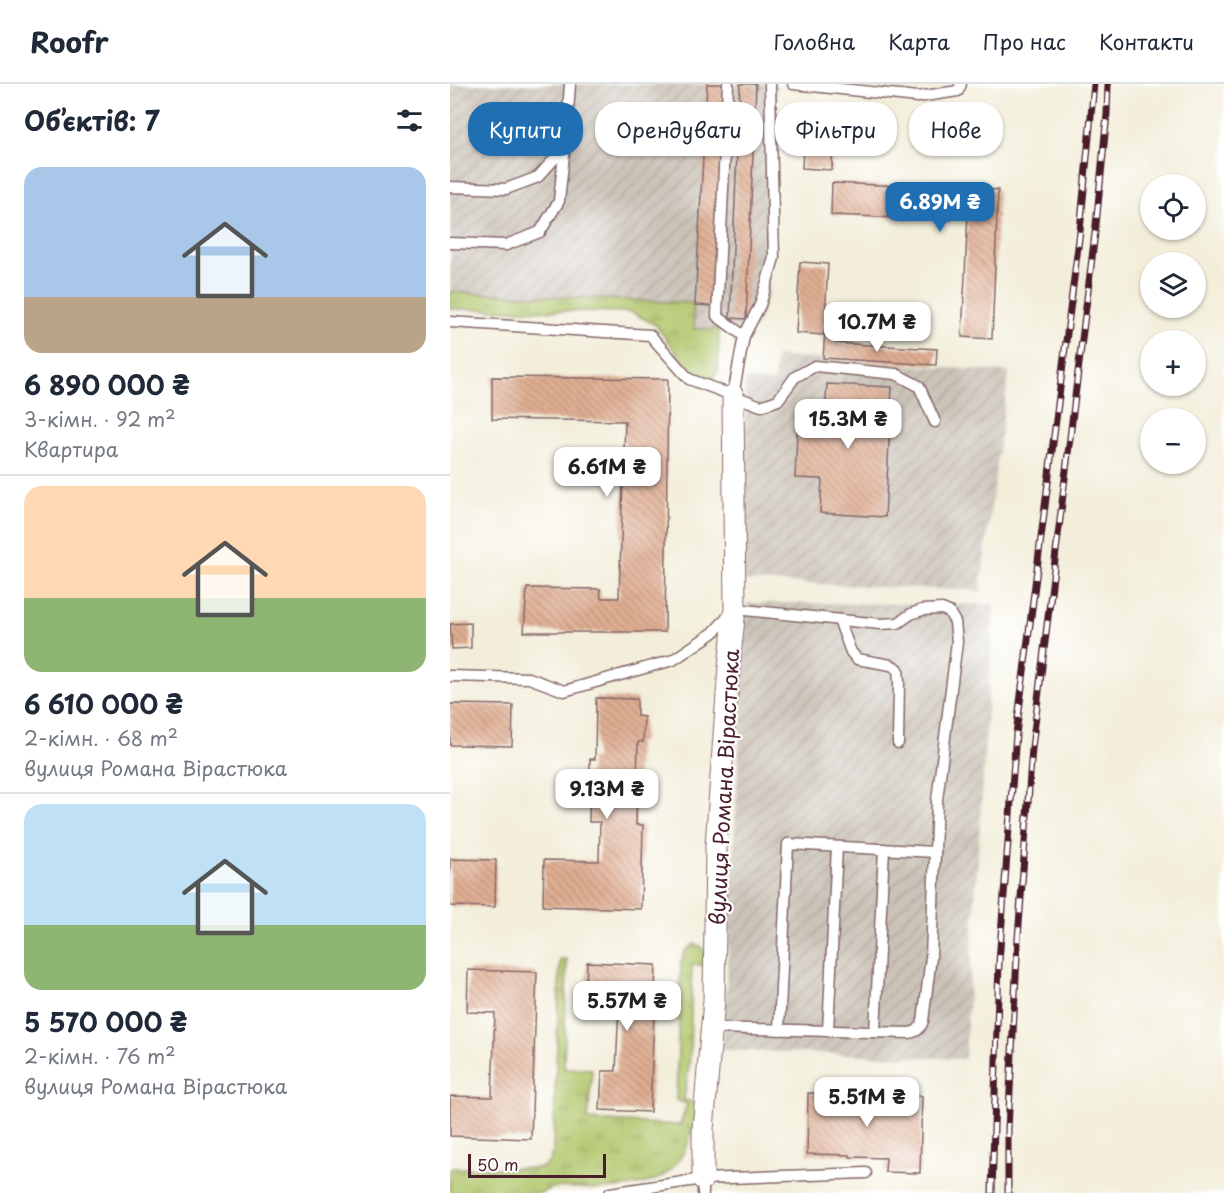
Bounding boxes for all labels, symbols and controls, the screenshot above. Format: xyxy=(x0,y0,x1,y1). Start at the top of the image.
text: Roofr xyxy=(30,20,109,63)
text: Головна xyxy=(774,25,855,57)
text: Карта xyxy=(888,25,950,57)
text: Про нас xyxy=(983,25,1066,57)
text: Контакти xyxy=(1099,25,1194,57)
text: Об’єктів: 7 xyxy=(24,101,160,140)
chip: Купити xyxy=(468,102,583,156)
chip: Орендувати xyxy=(595,102,763,156)
chip: Фільтри xyxy=(775,102,897,156)
chip: Нове xyxy=(909,102,1003,156)
icon: filters xyxy=(393,104,426,137)
map controls xyxy=(1140,174,1206,474)
button: locate xyxy=(1140,174,1206,240)
pin: 6.89M ₴ xyxy=(885,182,995,233)
text: 6.89M ₴ xyxy=(899,186,981,216)
icon: home xyxy=(171,206,279,314)
button: layers xyxy=(1140,252,1206,318)
pin: 10.7M ₴ xyxy=(822,302,932,353)
text: 10.7M ₴ xyxy=(838,306,916,336)
button: + xyxy=(1140,330,1206,396)
text: 6 890 000 ₴ xyxy=(24,365,190,404)
pin: 15.3M ₴ xyxy=(793,399,903,450)
text: 15.3M ₴ xyxy=(809,403,887,433)
text: 3-кімн. · 92 m² xyxy=(24,404,175,434)
button: − xyxy=(1140,408,1206,474)
text: Квартира xyxy=(24,434,118,464)
pin: 6.61M ₴ xyxy=(552,447,662,498)
text: 6.61M ₴ xyxy=(568,451,646,481)
icon: home xyxy=(171,525,279,633)
street label: вулиця Романа Вірастюка xyxy=(700,648,746,926)
text: 6 610 000 ₴ xyxy=(24,684,183,723)
text: 2-кімн. · 68 m² xyxy=(24,723,178,753)
text: вулиця Романа Вірастюка xyxy=(24,753,287,783)
pin: 9.13M ₴ xyxy=(552,769,662,820)
text: 9.13M ₴ xyxy=(569,773,645,803)
icon: home xyxy=(171,843,279,951)
pin: 5.57M ₴ xyxy=(572,981,682,1032)
text: 5.57M ₴ xyxy=(587,985,667,1015)
text: 5 570 000 ₴ xyxy=(24,1002,187,1041)
text: 2-кімн. · 76 m² xyxy=(24,1041,175,1071)
text: вулиця Романа Вірастюка xyxy=(24,1071,287,1101)
pin: 5.51M ₴ xyxy=(812,1077,922,1128)
text: 5.51M ₴ xyxy=(828,1081,906,1111)
scale bar xyxy=(468,1151,606,1178)
text: 50 m xyxy=(477,1152,518,1176)

